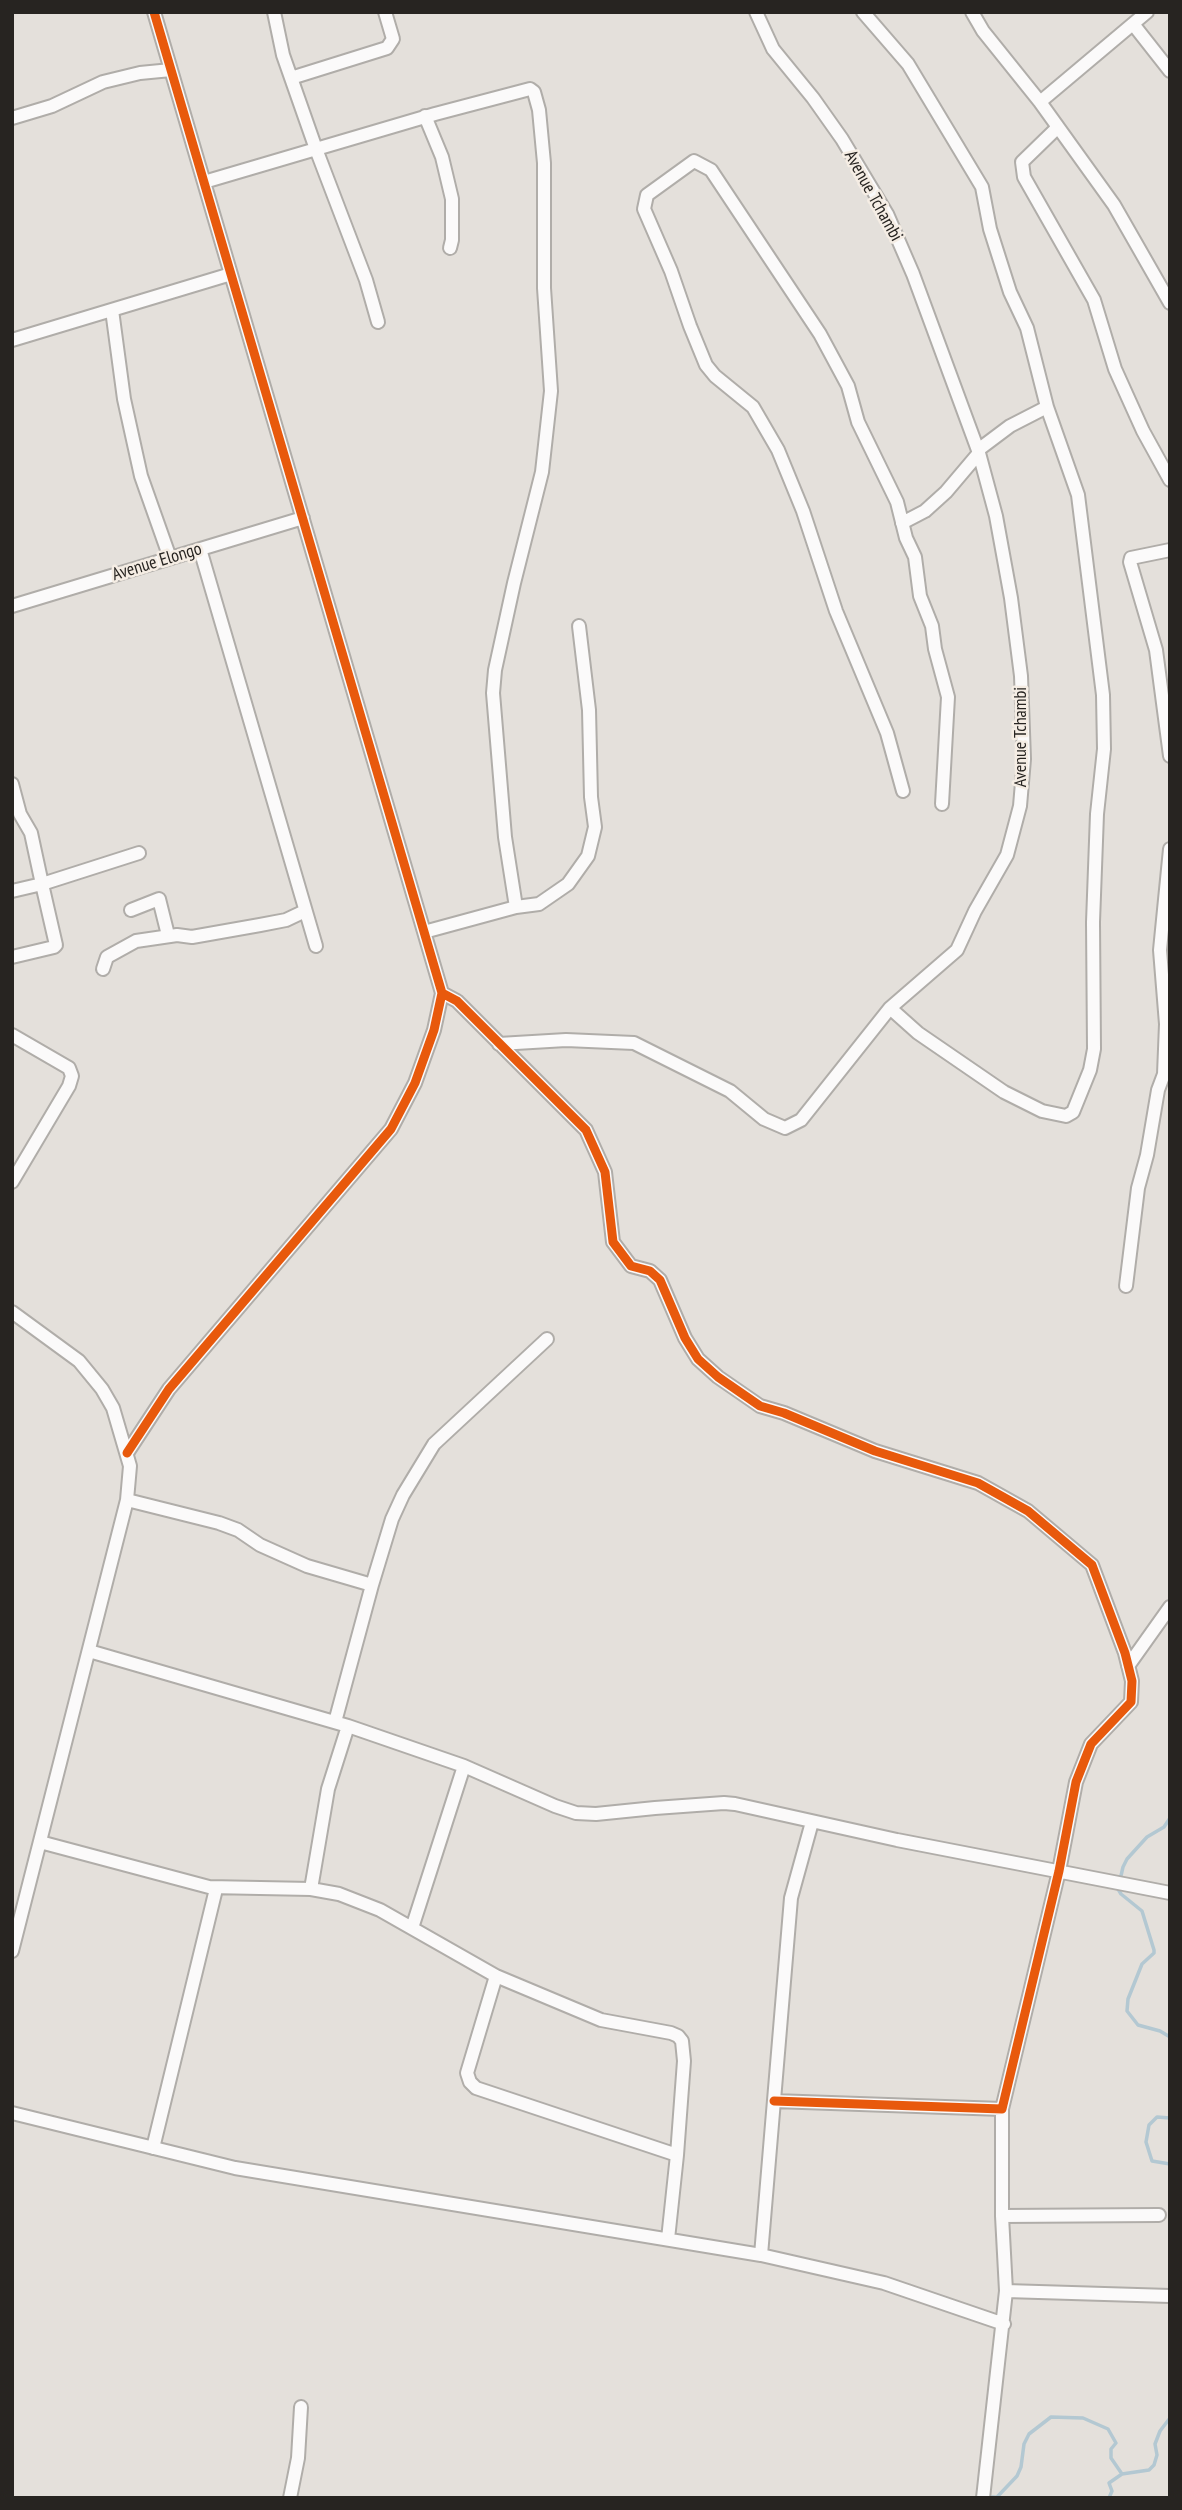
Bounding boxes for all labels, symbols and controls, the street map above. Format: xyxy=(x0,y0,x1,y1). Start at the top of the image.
street label: Avenue Tchambi xyxy=(839,147,907,245)
street label: Avenue Elongo xyxy=(110,538,204,586)
street label: Avenue Tchambi xyxy=(1010,687,1032,787)

